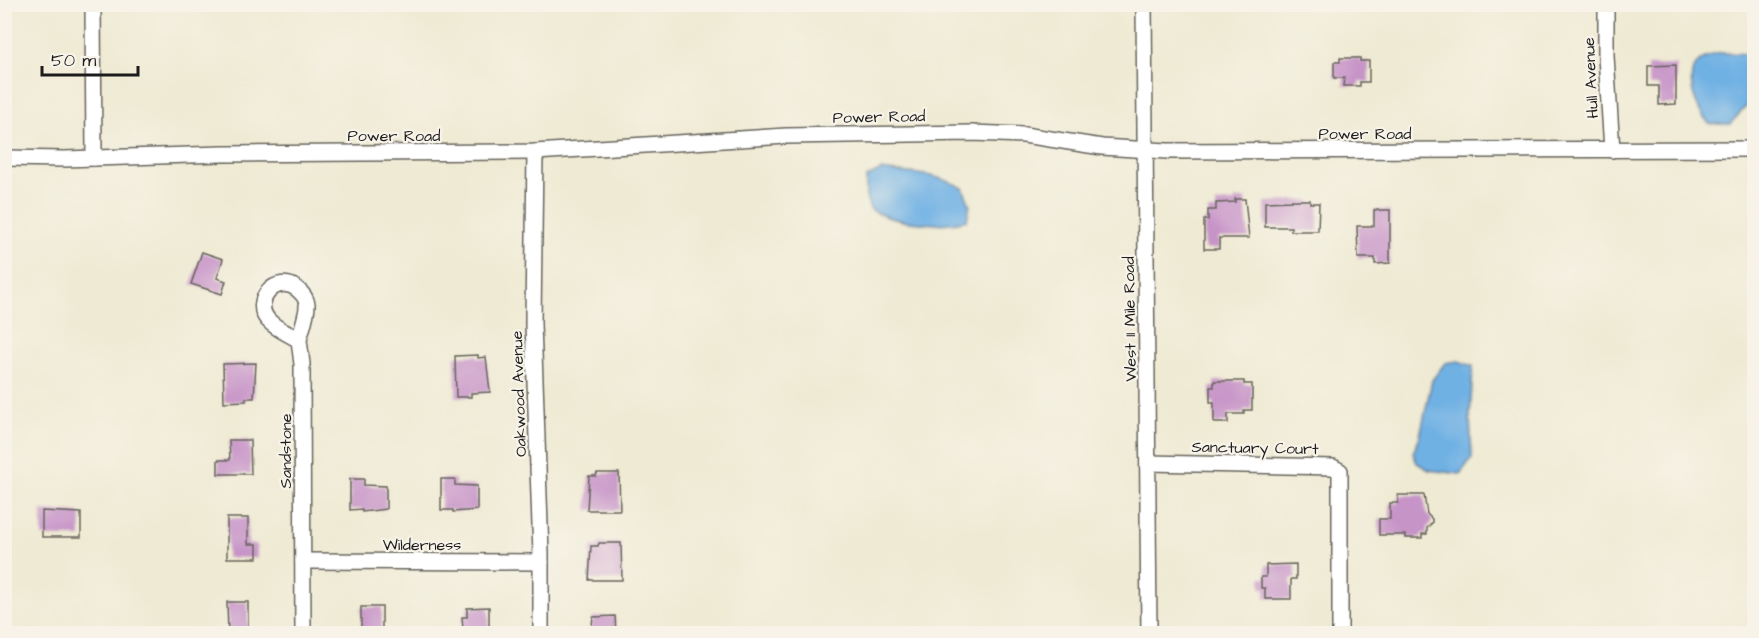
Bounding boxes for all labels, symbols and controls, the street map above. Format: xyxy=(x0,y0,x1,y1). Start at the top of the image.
street label: Hull Avenue xyxy=(1578,36,1604,119)
scale bar xyxy=(42,39,138,77)
text: 50 m xyxy=(51,48,96,73)
street label: Power Road xyxy=(832,105,926,129)
street label: Power Road xyxy=(1319,123,1411,145)
street label: Power Road xyxy=(348,125,440,147)
street label: West 11 Mile Road xyxy=(1118,256,1142,382)
street label: Oakwood Avenue xyxy=(506,330,532,457)
street label: Sandstone xyxy=(275,413,297,488)
street label: Sanctuary Court xyxy=(1191,436,1319,461)
street label: Wilderness xyxy=(383,534,461,556)

